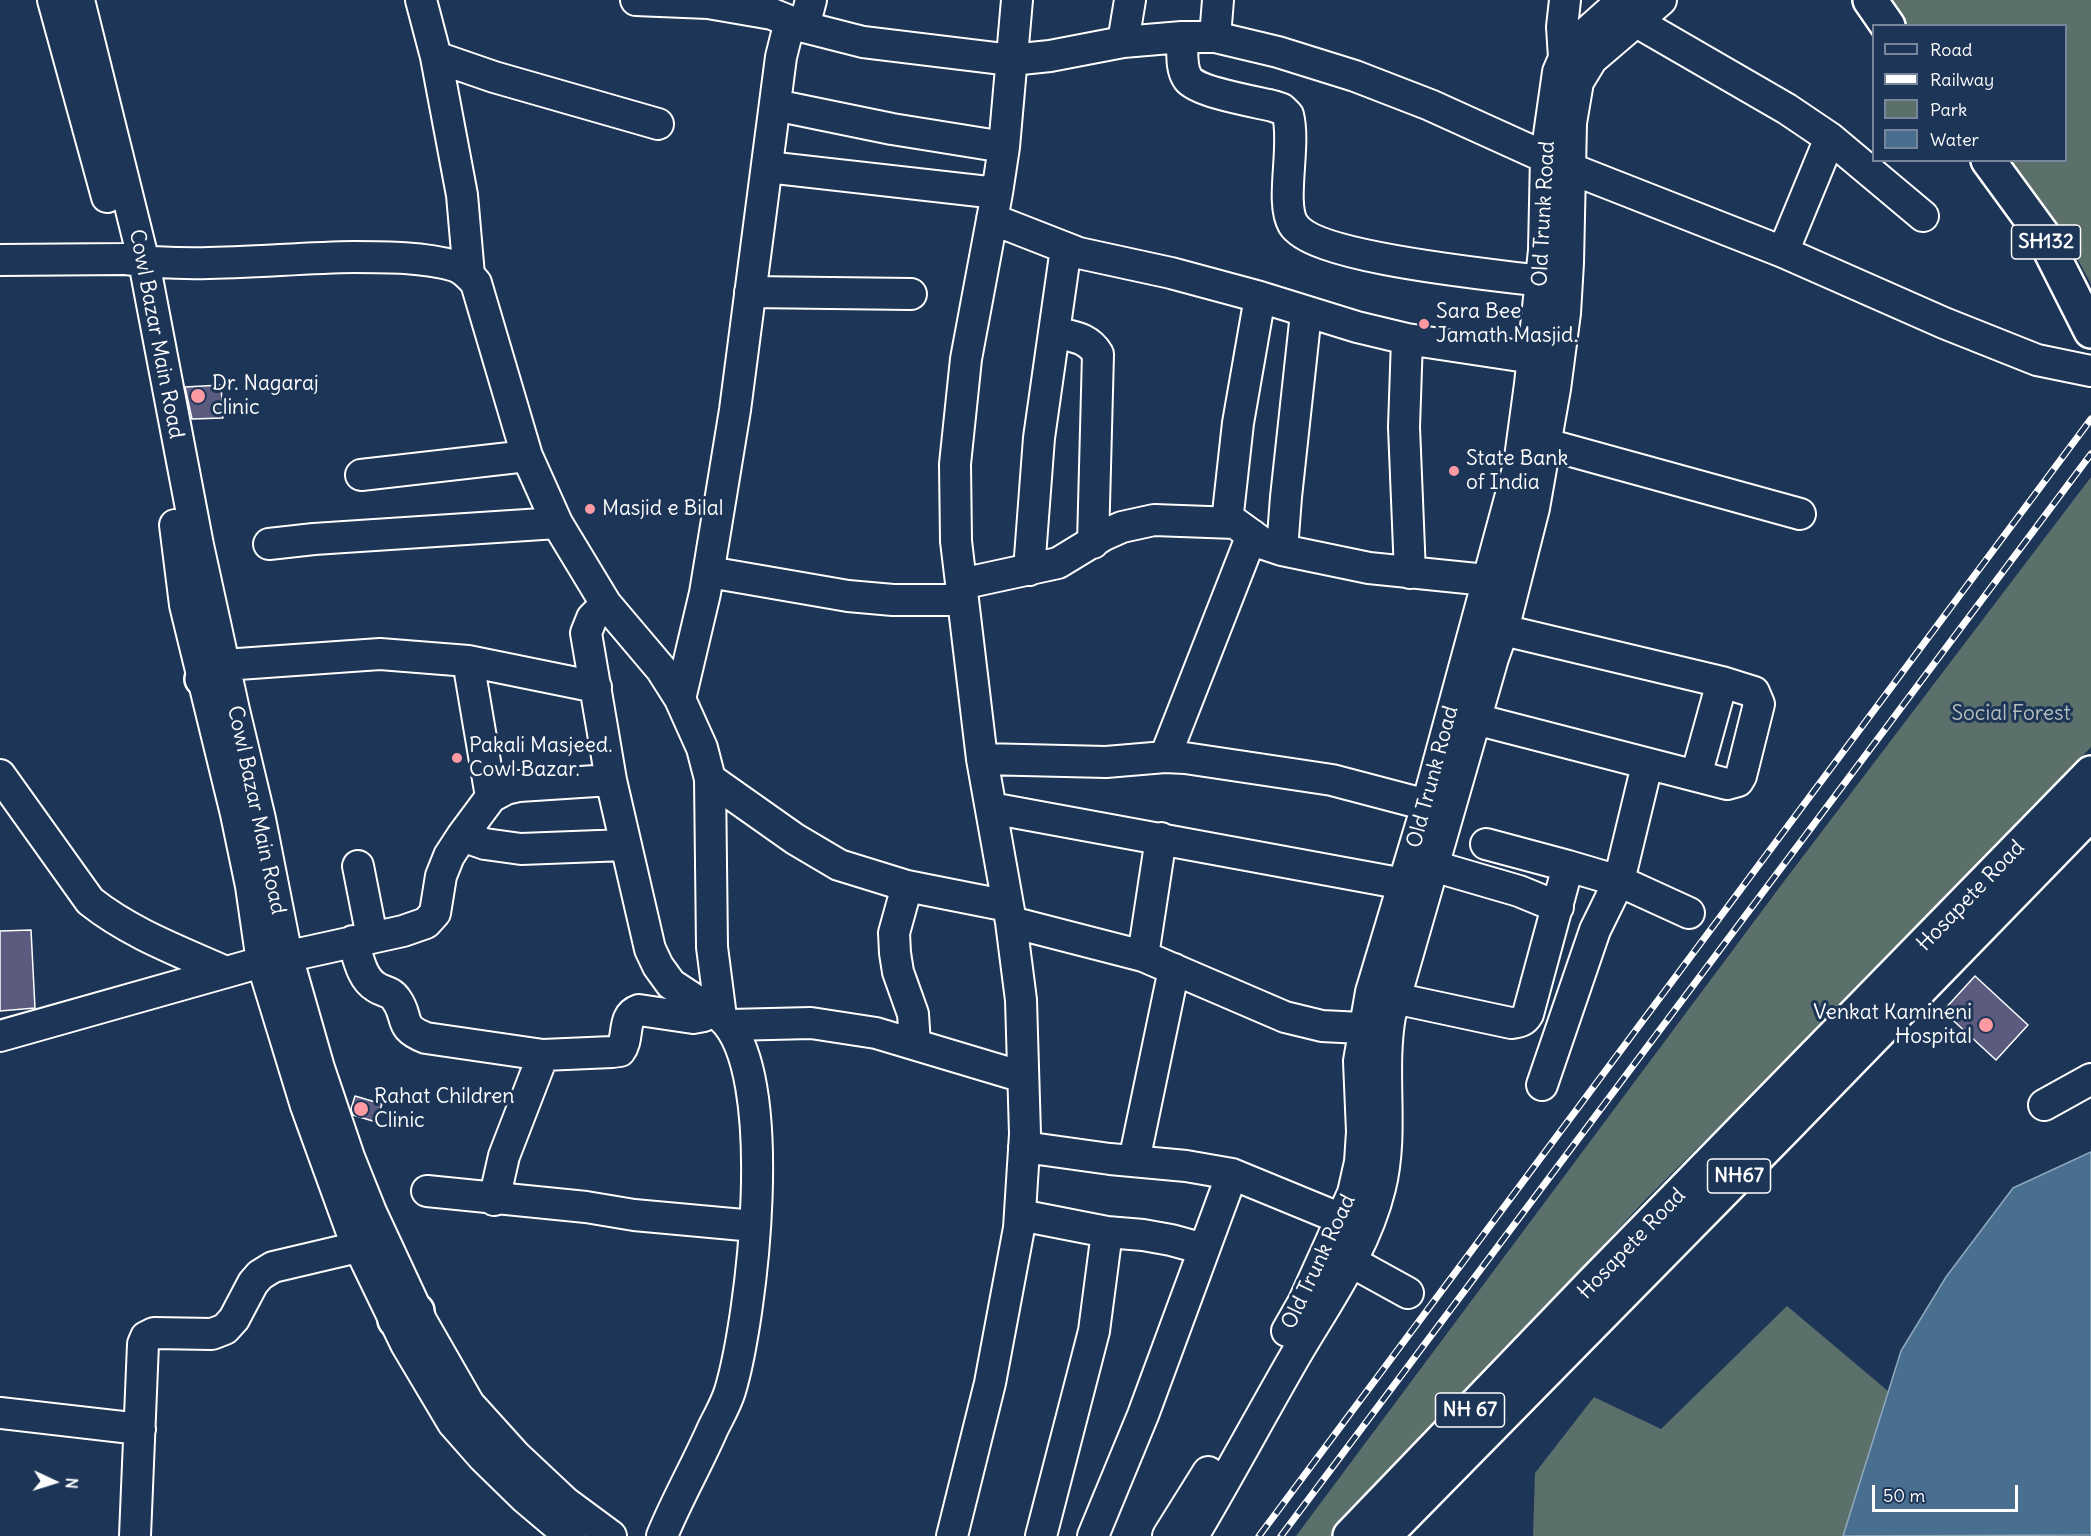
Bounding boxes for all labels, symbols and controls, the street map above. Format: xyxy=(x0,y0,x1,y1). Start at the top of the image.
legend xyxy=(1872,24,2067,162)
text: Road xyxy=(1930,38,1972,61)
text: Railway xyxy=(1930,68,1994,91)
text: Park xyxy=(1930,98,1967,121)
text: Water xyxy=(1930,128,1979,151)
street label: Old Trunk Road xyxy=(1528,141,1560,287)
road number: SH132 xyxy=(2012,225,2080,259)
street label: Cowl Bazar Main Road xyxy=(123,227,189,441)
place label: Sara Bee Jamath Masjid. xyxy=(1436,299,1578,349)
marker: Sara Bee Jamath Masjid. xyxy=(1417,317,1431,331)
place label: Dr. Nagaraj clinic xyxy=(212,371,319,421)
marker: Dr. Nagaraj clinic xyxy=(189,387,207,405)
place label: State Bank of India xyxy=(1466,446,1568,496)
marker: State Bank of India xyxy=(1447,464,1461,478)
place label: Masjid e Bilal xyxy=(602,496,723,522)
marker: Masjid e Bilal xyxy=(583,502,597,516)
park label: Social Forest xyxy=(1951,701,2071,727)
street label: Cowl Bazar Main Road xyxy=(222,703,290,917)
street label: Old Trunk Road xyxy=(1402,703,1464,851)
place label: Pakali Masjeed. Cowl Bazar. xyxy=(469,733,613,783)
marker: Pakali Masjeed. Cowl Bazar. xyxy=(450,751,464,765)
street label: Hosapete Road xyxy=(1912,835,2030,957)
place label: Venkat Kamineni Hospital xyxy=(1813,1000,1972,1050)
marker: Venkat Kamineni Hospital xyxy=(1977,1016,1995,1034)
place label: Rahat Children Clinic xyxy=(374,1084,515,1134)
marker: Rahat Children Clinic xyxy=(352,1100,370,1118)
road number: NH67 xyxy=(1708,1159,1770,1193)
street label: Hosapete Road xyxy=(1573,1183,1691,1305)
street label: Old Trunk Road xyxy=(1277,1191,1361,1333)
road number: NH 67 xyxy=(1436,1393,1504,1427)
north arrow xyxy=(24,1452,84,1512)
scale bar xyxy=(1875,1473,2020,1511)
text: N xyxy=(62,1477,82,1489)
text: 50 m xyxy=(1883,1484,1925,1507)

